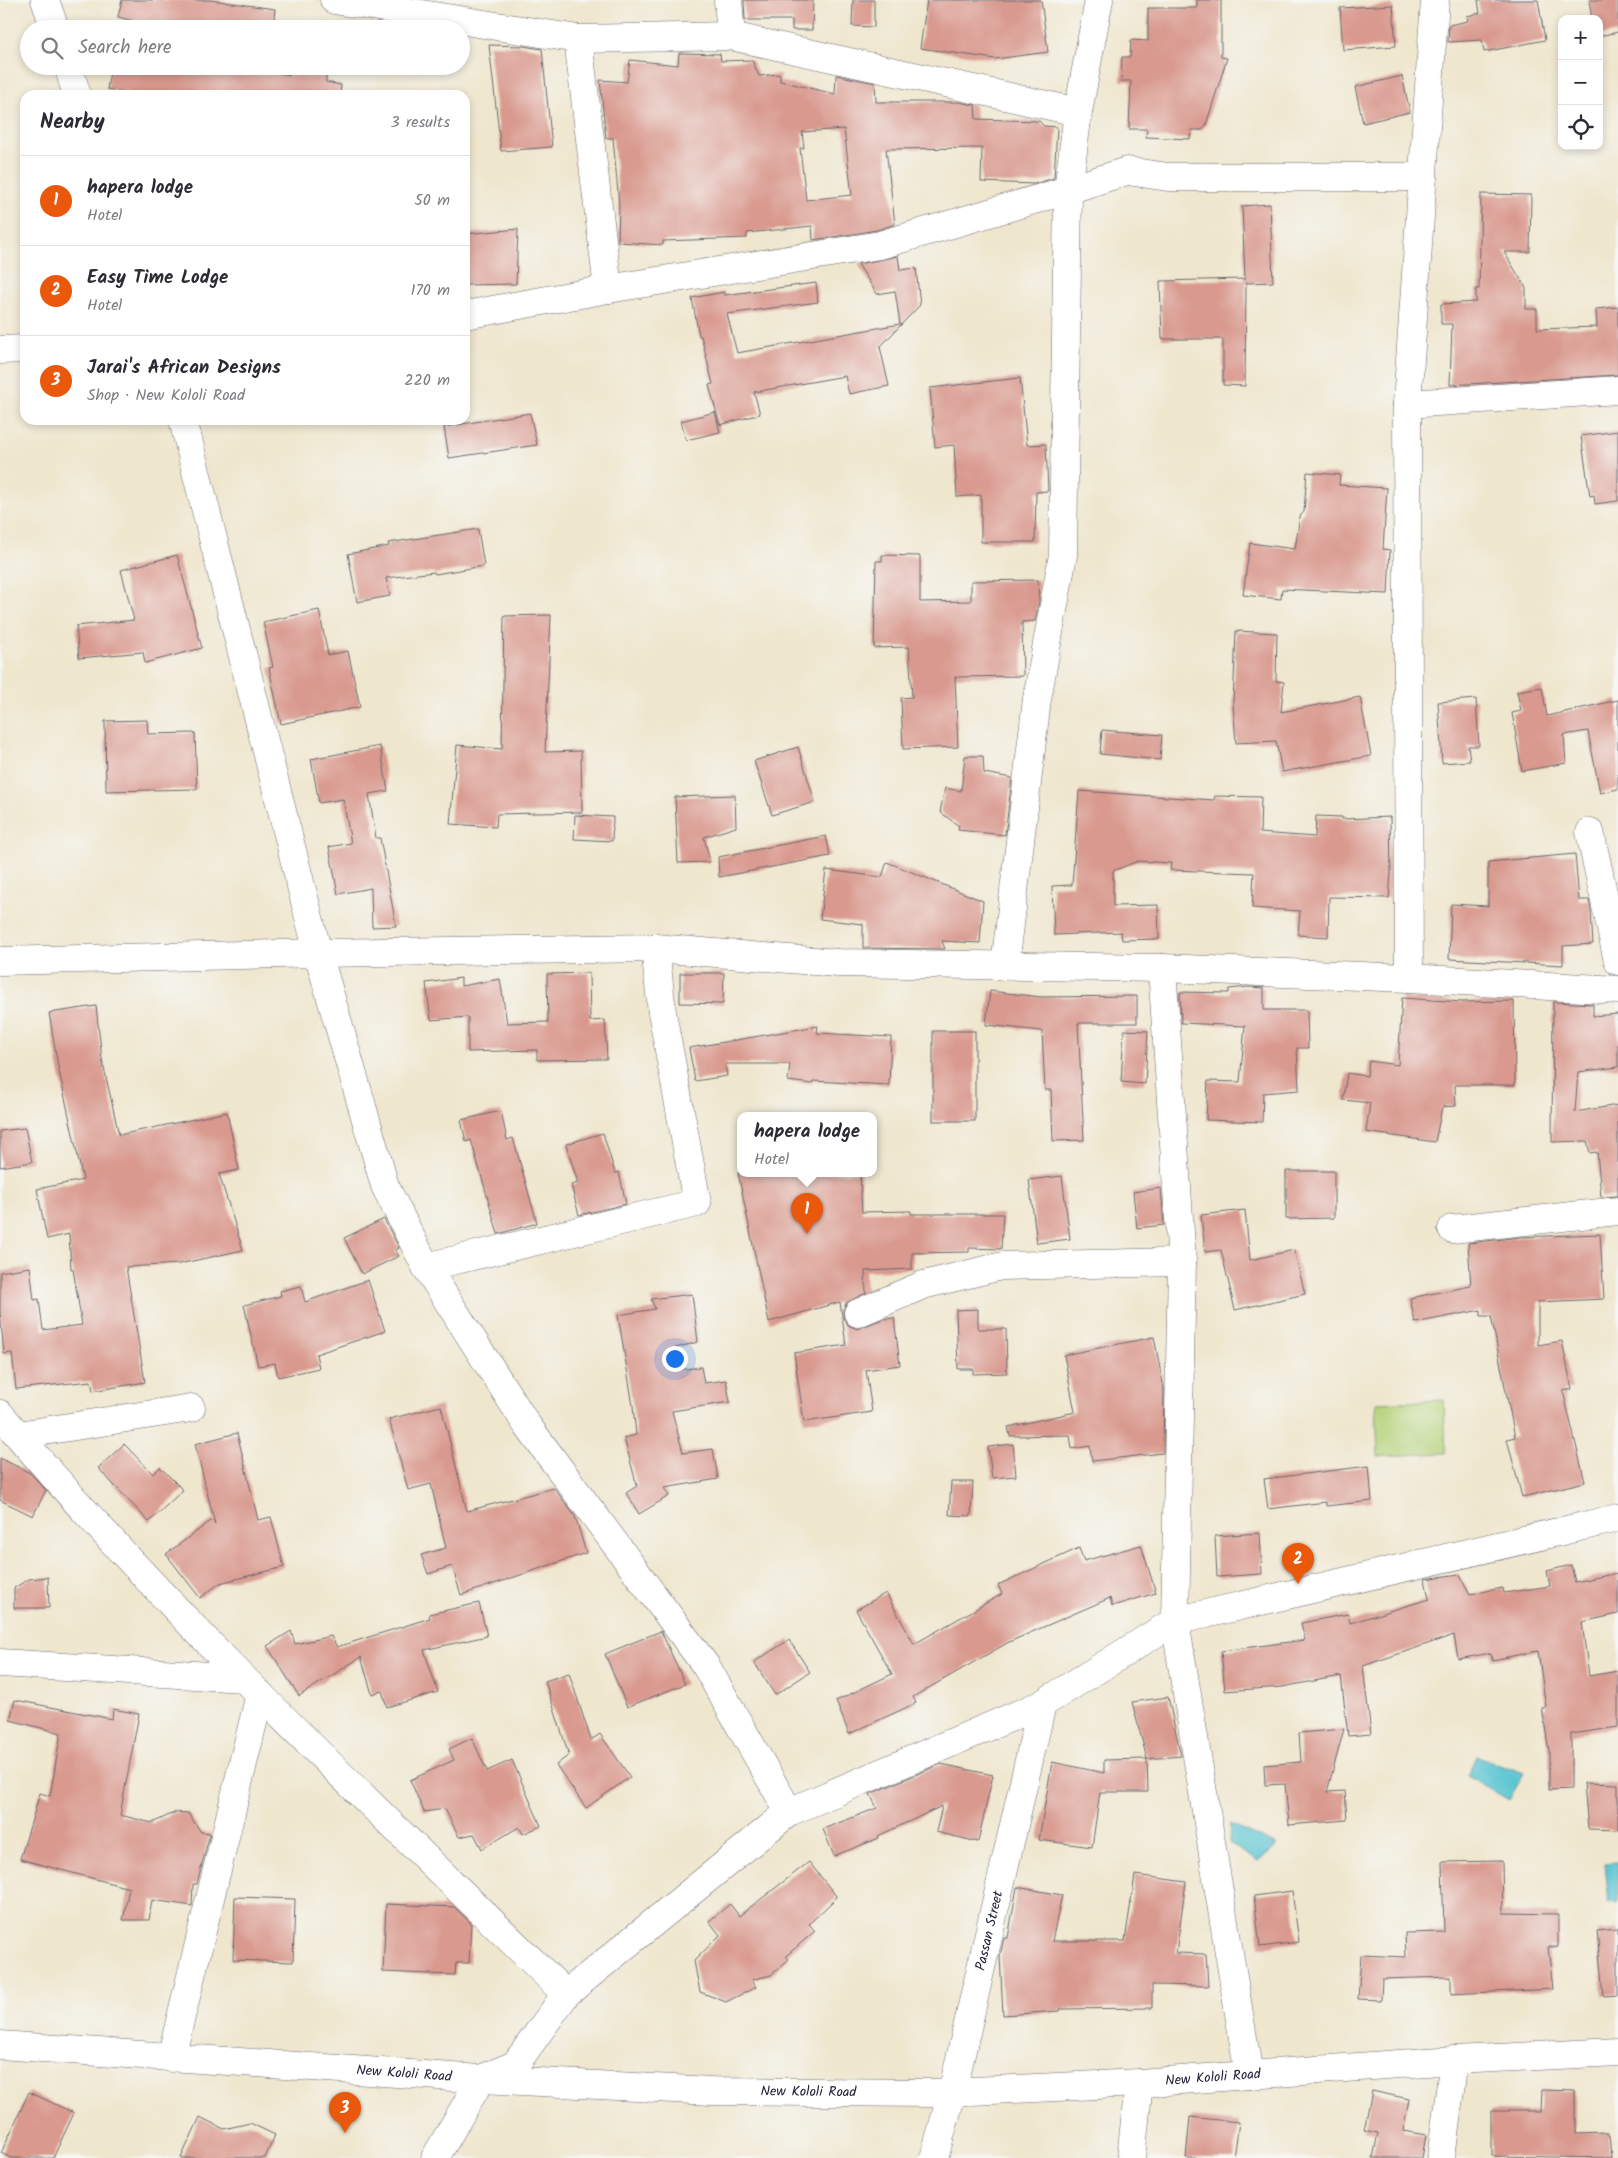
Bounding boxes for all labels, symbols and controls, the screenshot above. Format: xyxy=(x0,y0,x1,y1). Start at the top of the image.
map controls xyxy=(1558,15,1603,150)
button: + xyxy=(1558,15,1603,60)
search box xyxy=(20,20,470,75)
text: Search here xyxy=(78,33,172,63)
icon: search xyxy=(38,34,66,62)
button: − xyxy=(1558,60,1603,105)
button: locate xyxy=(1558,105,1603,150)
text: Nearby xyxy=(40,106,105,139)
text: 3 results xyxy=(391,110,450,135)
text: hapera lodge xyxy=(87,173,193,203)
text: 1 xyxy=(54,188,58,213)
text: 50 m xyxy=(414,188,450,213)
text: Hotel xyxy=(87,203,122,228)
text: Easy Time Lodge xyxy=(87,263,228,293)
text: 2 xyxy=(51,278,61,303)
text: 170 m xyxy=(410,278,450,303)
text: Hotel xyxy=(87,293,122,318)
text: Jarai's African Designs xyxy=(87,353,281,383)
text: 3 xyxy=(52,368,60,393)
text: 220 m xyxy=(404,368,450,393)
text: Shop · New Kololi Road xyxy=(87,383,245,408)
popup xyxy=(737,1112,877,1177)
text: hapera lodge xyxy=(754,1117,860,1147)
text: Hotel xyxy=(754,1147,789,1172)
pin: 1 xyxy=(791,1193,823,1234)
your location xyxy=(662,1346,688,1372)
pin: 2 xyxy=(1282,1543,1314,1584)
street label: Passan Street xyxy=(970,1888,1010,1973)
street label: New Kololi Road xyxy=(355,2059,454,2088)
street label: New Kololi Road xyxy=(1164,2063,1263,2092)
street label: New Kololi Road xyxy=(760,2080,857,2103)
pin: 3 xyxy=(329,2092,361,2133)

